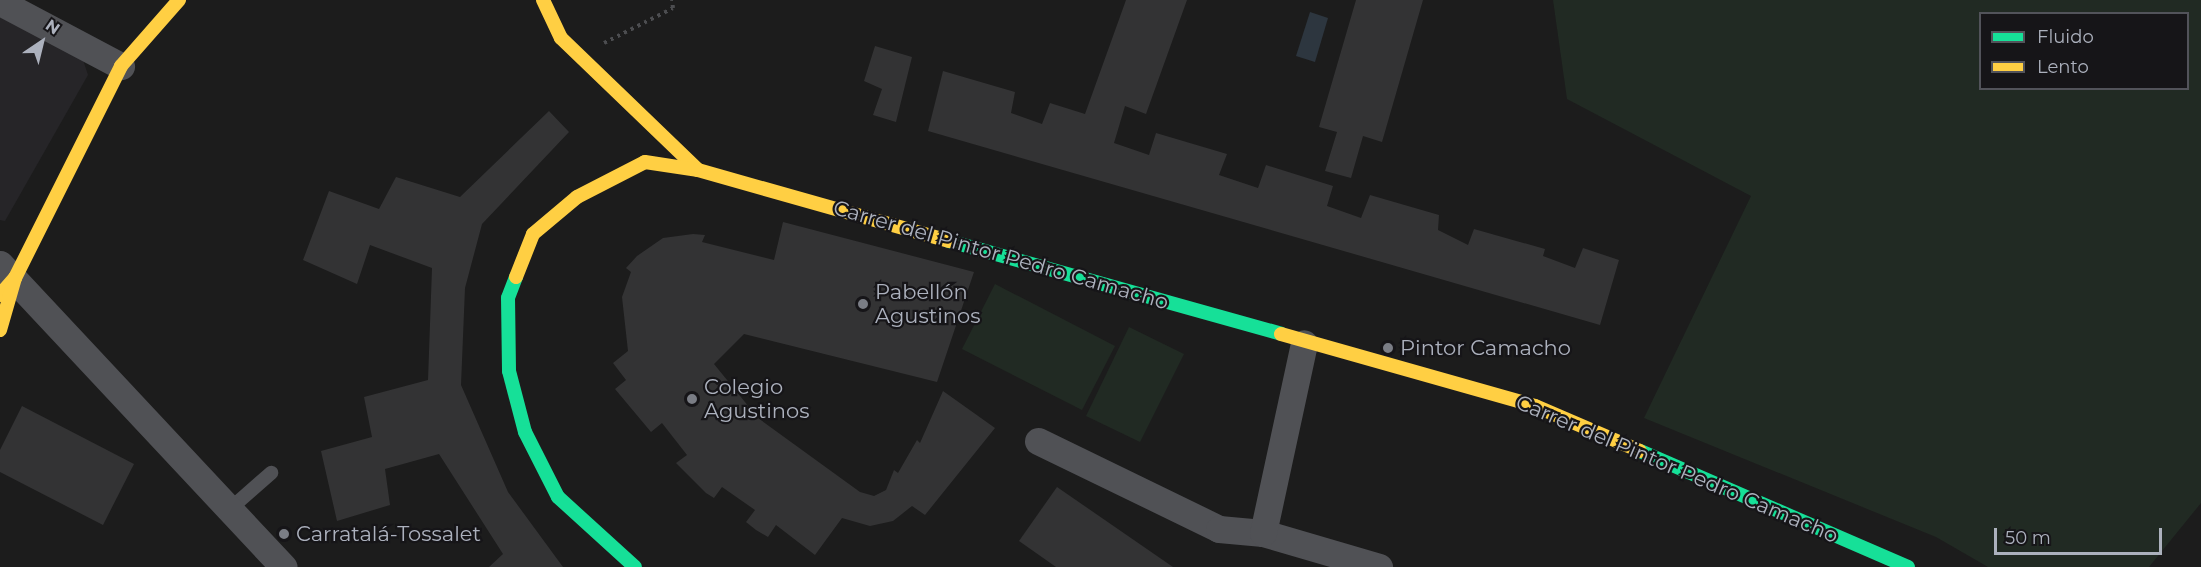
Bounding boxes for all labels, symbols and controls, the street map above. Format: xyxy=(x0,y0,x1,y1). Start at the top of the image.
north arrow xyxy=(12,12,72,72)
legend xyxy=(1979,12,2189,90)
text: N xyxy=(42,15,63,38)
text: Fluido xyxy=(2037,26,2094,48)
text: Lento xyxy=(2037,56,2089,78)
street label: Carrer del Pintor Pedro Camacho xyxy=(830,195,1172,315)
place label: Pabellón Agustinos xyxy=(875,279,980,329)
marker: Pabellón Agustinos xyxy=(856,297,870,311)
place label: Pintor Camacho xyxy=(1400,335,1571,361)
marker: Pintor Camacho xyxy=(1381,341,1395,355)
place label: Colegio Agustinos xyxy=(704,374,809,424)
street label: Carrer del Pintor Pedro Camacho xyxy=(1512,389,1842,549)
marker: Colegio Agustinos xyxy=(685,392,699,406)
scale bar xyxy=(1997,516,2165,554)
place label: Carratalá-Tossalet xyxy=(296,521,481,547)
marker: Carratalá-Tossalet xyxy=(277,527,291,541)
text: 50 m xyxy=(2005,527,2051,549)

